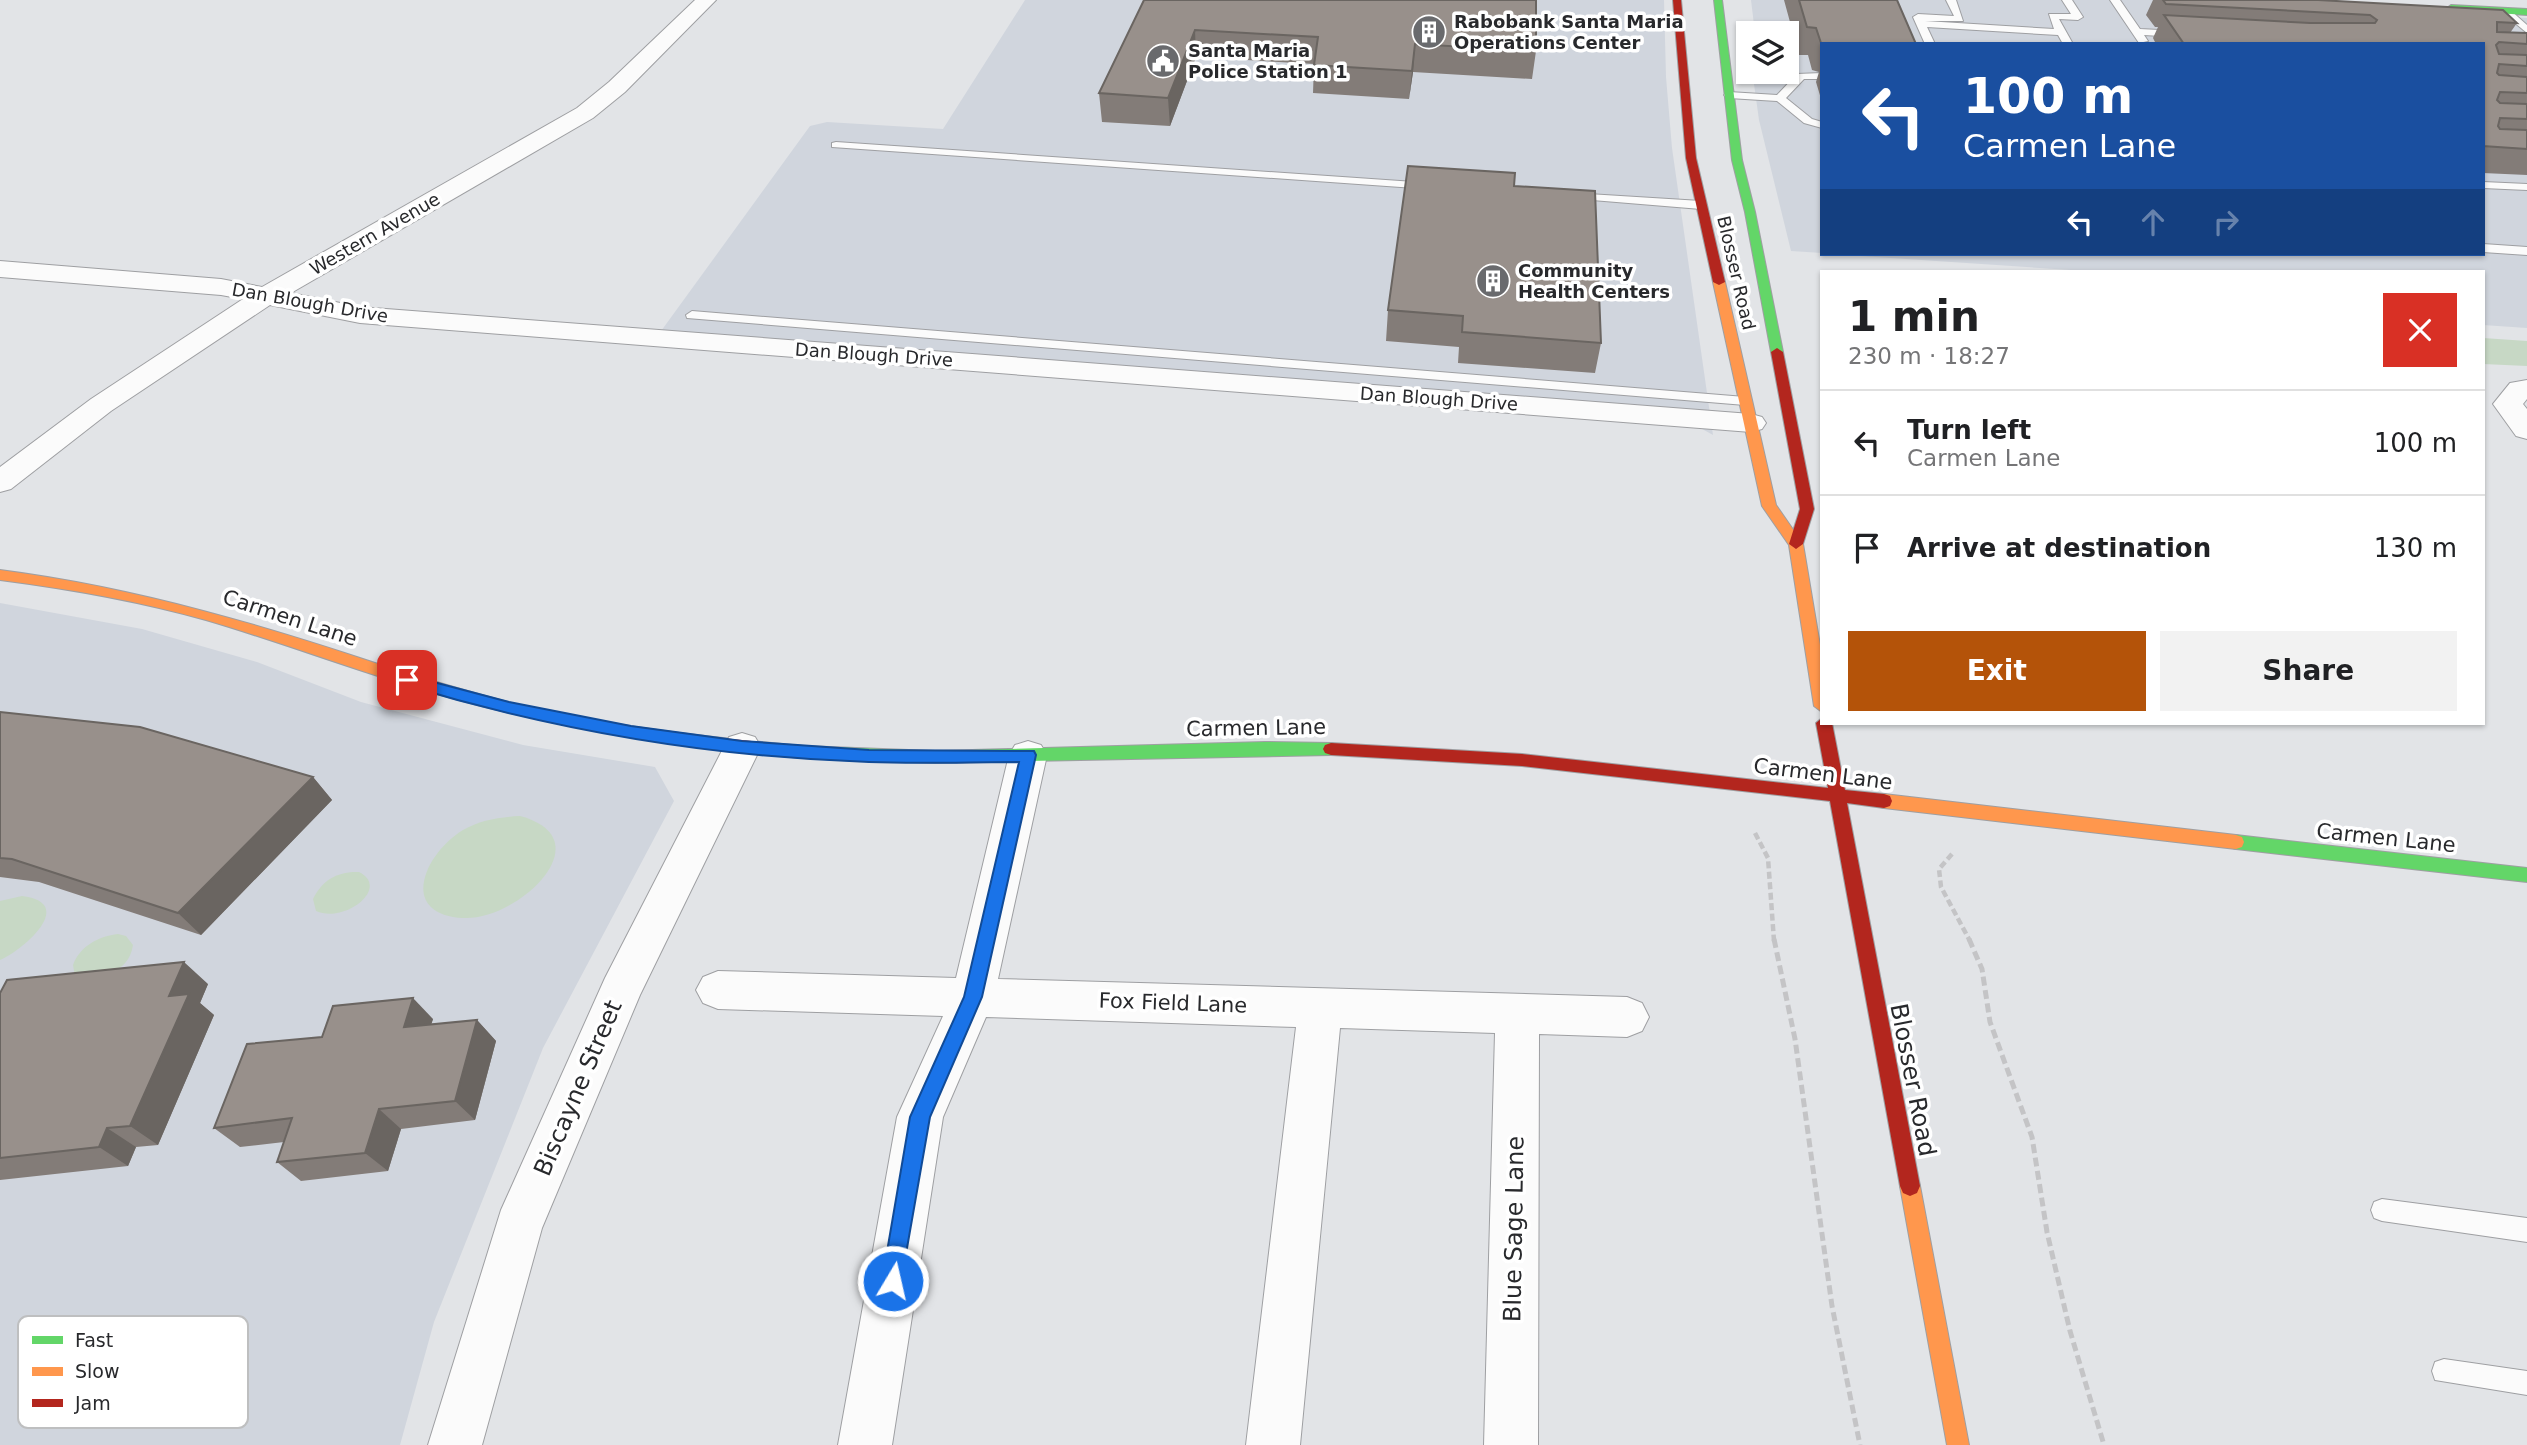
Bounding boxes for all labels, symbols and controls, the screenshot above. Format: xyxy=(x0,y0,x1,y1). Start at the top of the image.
place label: Rabobank Santa Maria Operations Center xyxy=(1454,11,1684,53)
building icon: Rabobank Santa Maria Operations Center xyxy=(1410,13,1448,51)
map controls xyxy=(1736,21,1799,84)
button: layers xyxy=(1736,21,1799,84)
place label: Santa Maria Police Station 1 xyxy=(1188,40,1348,82)
public building icon: Santa Maria Police Station 1 xyxy=(1144,42,1182,80)
text: 100 m xyxy=(1963,68,2133,125)
icon: left xyxy=(1848,70,1939,161)
text: Carmen Lane xyxy=(1963,127,2176,165)
street label: Western Avenue xyxy=(306,188,443,279)
icon: left xyxy=(2061,203,2099,241)
icon: ahead xyxy=(2134,203,2172,241)
icon: right xyxy=(2207,203,2245,241)
street label: Blosser Road xyxy=(1713,214,1760,332)
place label: Community Health Centers xyxy=(1518,260,1670,302)
building icon: Community Health Centers xyxy=(1474,262,1512,300)
street label: Dan Blough Drive xyxy=(230,278,390,327)
text: 1 min xyxy=(1848,292,1980,341)
button: close xyxy=(2383,293,2457,367)
street label: Dan Blough Drive xyxy=(794,339,954,370)
text: 230 m · 18:27 xyxy=(1848,343,2010,369)
street label: Dan Blough Drive xyxy=(1359,383,1519,414)
text: Turn left xyxy=(1907,415,2031,445)
icon: left xyxy=(1848,424,1886,462)
text: 100 m xyxy=(2374,428,2457,458)
text: Carmen Lane xyxy=(1907,445,2060,471)
icon: arrive xyxy=(1848,529,1886,567)
text: Arrive at destination xyxy=(1907,533,2211,563)
text: 130 m xyxy=(2374,533,2457,563)
street label: Carmen Lane xyxy=(220,585,360,651)
button: Exit xyxy=(1848,631,2146,711)
button: Share xyxy=(2160,631,2457,711)
pin xyxy=(377,650,437,710)
icon: arrive xyxy=(388,661,426,699)
street label: Carmen Lane xyxy=(1186,715,1326,741)
street label: Carmen Lane xyxy=(1752,754,1894,794)
street label: Carmen Lane xyxy=(2315,819,2457,857)
street label: Fox Field Lane xyxy=(1098,988,1248,1018)
street label: Biscayne Street xyxy=(528,996,628,1180)
street label: Blosser Road xyxy=(1884,1001,1942,1159)
street label: Blue Sage Lane xyxy=(1498,1136,1530,1322)
position arrow xyxy=(856,1244,930,1318)
legend xyxy=(18,1316,248,1428)
text: Fast xyxy=(75,1329,113,1351)
text: Slow xyxy=(75,1360,120,1382)
text: Jam xyxy=(74,1392,111,1414)

